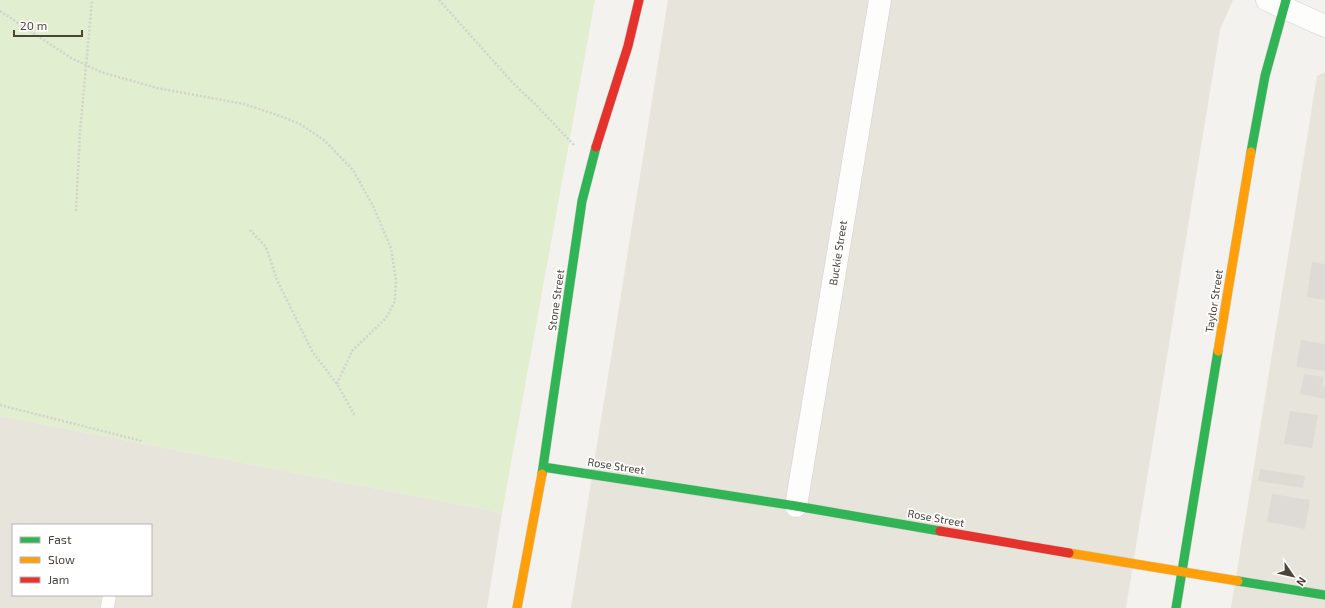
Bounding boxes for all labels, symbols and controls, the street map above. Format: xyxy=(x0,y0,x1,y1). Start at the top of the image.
scale bar xyxy=(14,12,82,38)
text: 20 m xyxy=(20,18,47,32)
street label: Buckie Street xyxy=(826,219,849,286)
street label: Stone Street xyxy=(545,268,566,331)
street label: Taylor Street xyxy=(1202,268,1225,334)
street label: Rose Street xyxy=(587,455,645,476)
street label: Rose Street xyxy=(907,506,966,529)
legend xyxy=(12,524,152,596)
text: Fast xyxy=(48,532,72,546)
text: Slow xyxy=(48,552,75,566)
north arrow xyxy=(1273,556,1313,596)
text: Jam xyxy=(48,572,69,586)
text: N xyxy=(1294,575,1309,589)

